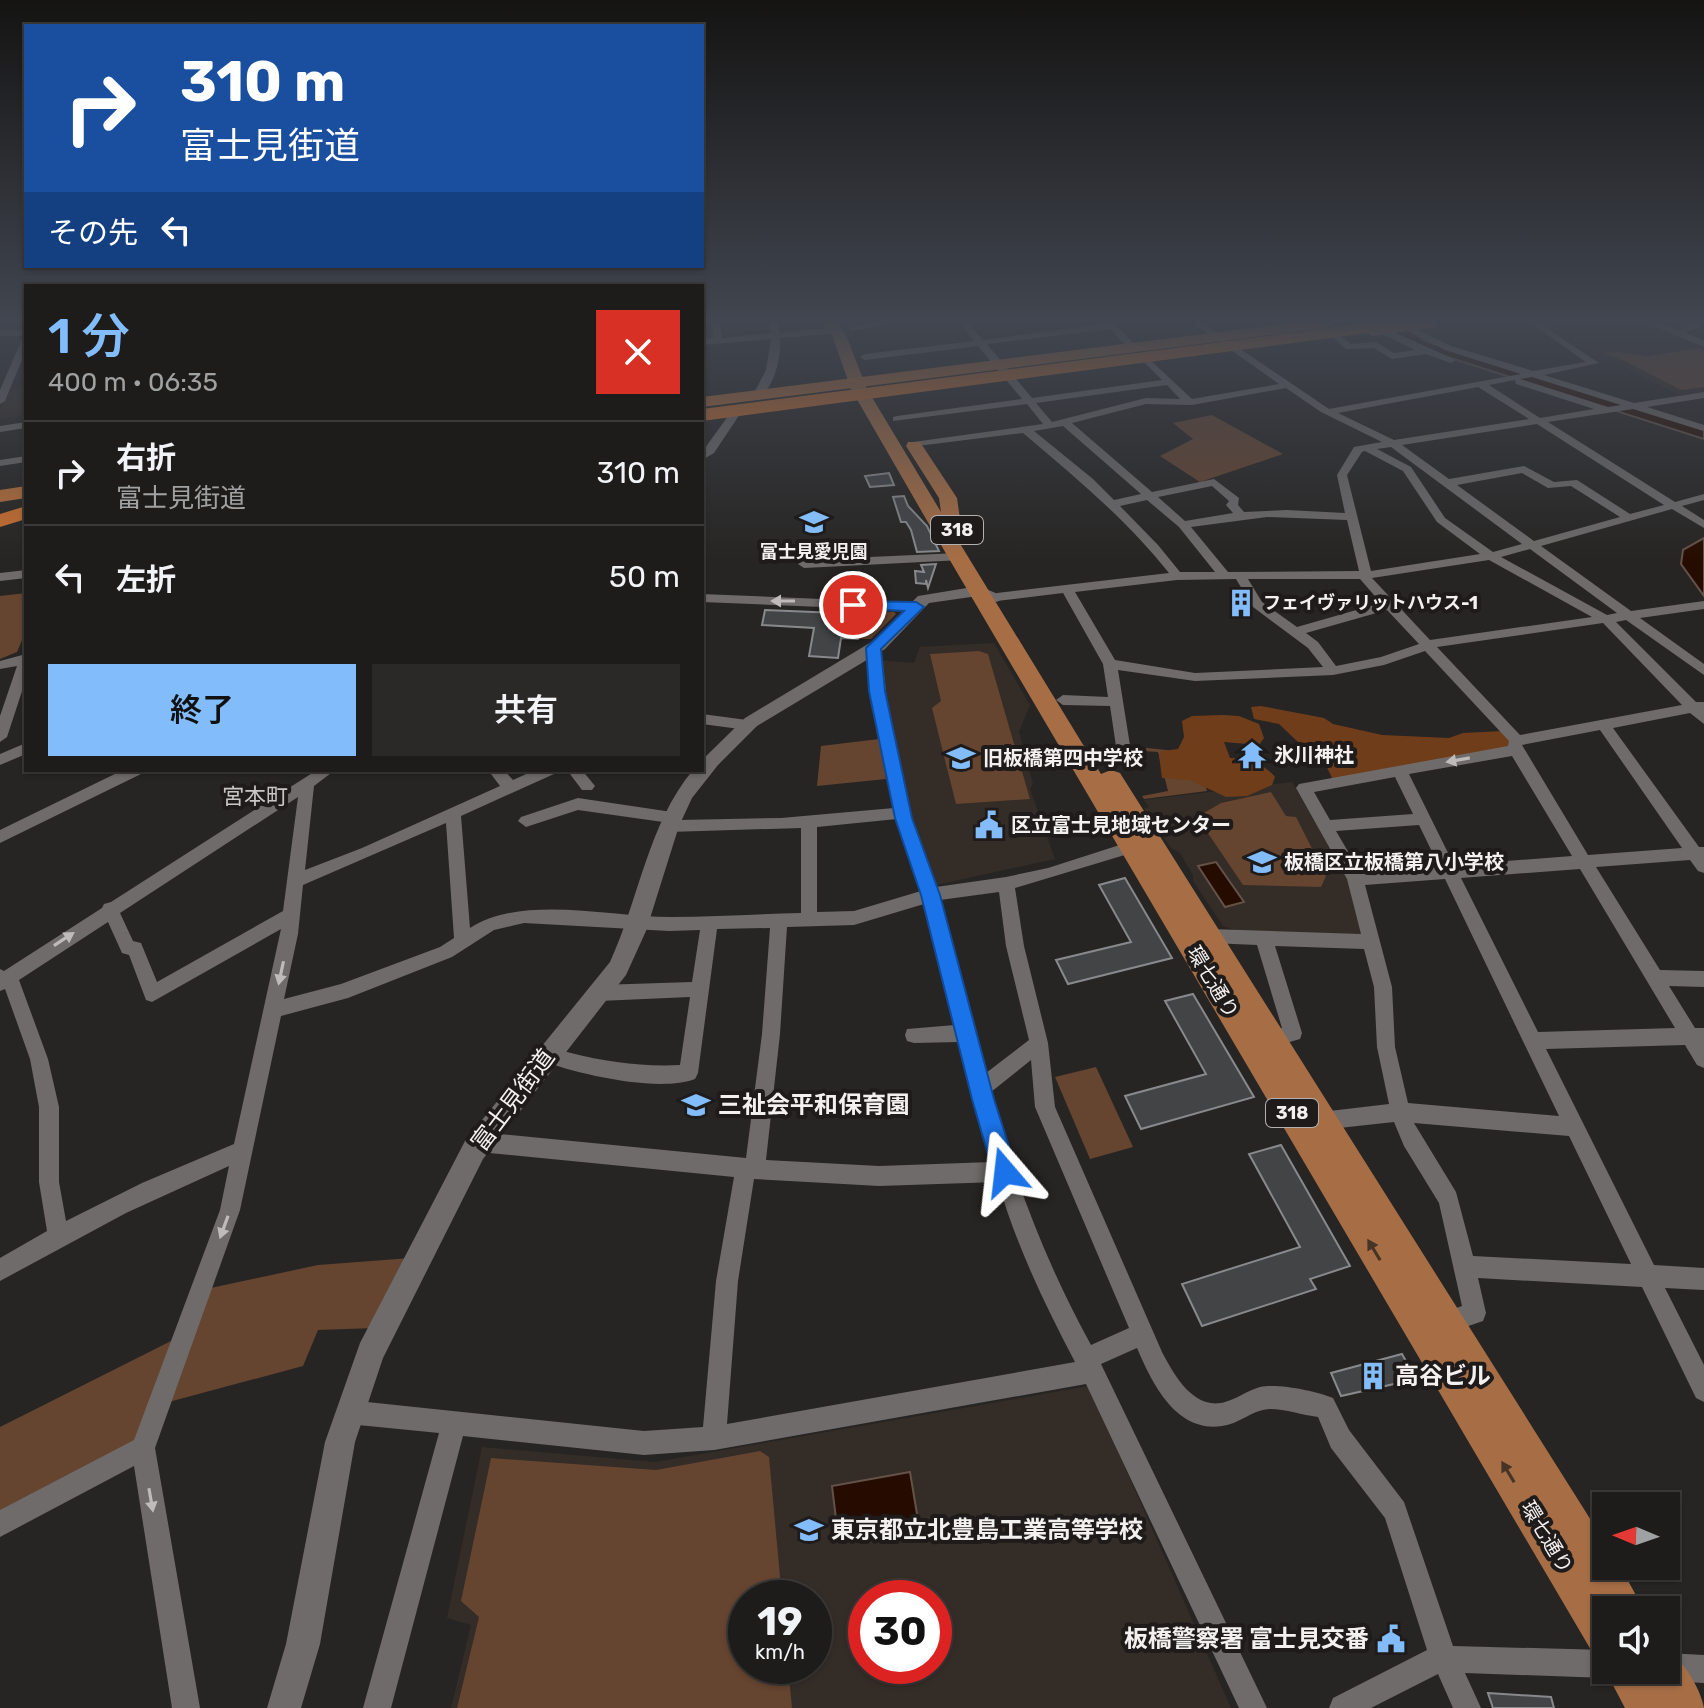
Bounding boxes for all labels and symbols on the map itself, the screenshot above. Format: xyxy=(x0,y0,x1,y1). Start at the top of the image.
school or university icon: 富士見愛児園 xyxy=(799,507,829,537)
road number: 318 xyxy=(931,516,983,544)
place label: 富士見愛児園 xyxy=(760,541,868,563)
pin xyxy=(819,571,887,639)
building icon: フェイヴァリットハウス-1 xyxy=(1226,588,1256,618)
place label: フェイヴァリットハウス-1 xyxy=(1263,592,1478,614)
one-way arrow xyxy=(770,595,795,607)
temple icon: 氷川神社 xyxy=(1237,740,1267,770)
school or university icon: 旧板橋第四中学校 xyxy=(946,743,976,773)
place label: 氷川神社 xyxy=(1274,743,1354,767)
place label: 旧板橋第四中学校 xyxy=(983,746,1143,770)
one-way arrow xyxy=(1445,755,1470,767)
district label: 宮本町 xyxy=(222,783,288,810)
public building icon: 区立富士見地域センター xyxy=(974,810,1004,840)
place label: 区立富士見地域センター xyxy=(1011,813,1231,837)
school or university icon: 板橋区立板橋第八小学校 xyxy=(1247,847,1277,877)
place label: 板橋区立板橋第八小学校 xyxy=(1284,850,1504,874)
one-way arrow xyxy=(54,932,75,947)
street label: 環七通り xyxy=(1182,942,1244,1022)
one-way arrow xyxy=(274,961,287,986)
street label: 富士見街道 xyxy=(466,1044,560,1156)
school or university icon: 三祉会平和保育園 xyxy=(681,1090,711,1120)
place label: 三祉会平和保育園 xyxy=(718,1091,910,1119)
road number: 318 xyxy=(1266,1099,1318,1127)
position arrow xyxy=(963,1130,1047,1214)
one-way arrow xyxy=(217,1215,230,1239)
one-way arrow xyxy=(1367,1238,1382,1261)
building icon: 高谷ビル xyxy=(1358,1361,1388,1391)
place label: 高谷ビル xyxy=(1395,1362,1491,1390)
one-way arrow xyxy=(1501,1461,1515,1483)
one-way arrow xyxy=(146,1487,158,1512)
north arrow xyxy=(1592,1492,1680,1580)
street label: 環七通り xyxy=(1516,1497,1578,1577)
school or university icon: 東京都立北豊島工業高等学校 xyxy=(794,1515,824,1545)
place label: 東京都立北豊島工業高等学校 xyxy=(831,1516,1143,1544)
speed limit sign: 30 xyxy=(848,1580,952,1684)
public building icon: 板橋警察署 富士見交番 xyxy=(1376,1624,1406,1654)
place label: 板橋警察署 富士見交番 xyxy=(1124,1625,1369,1653)

